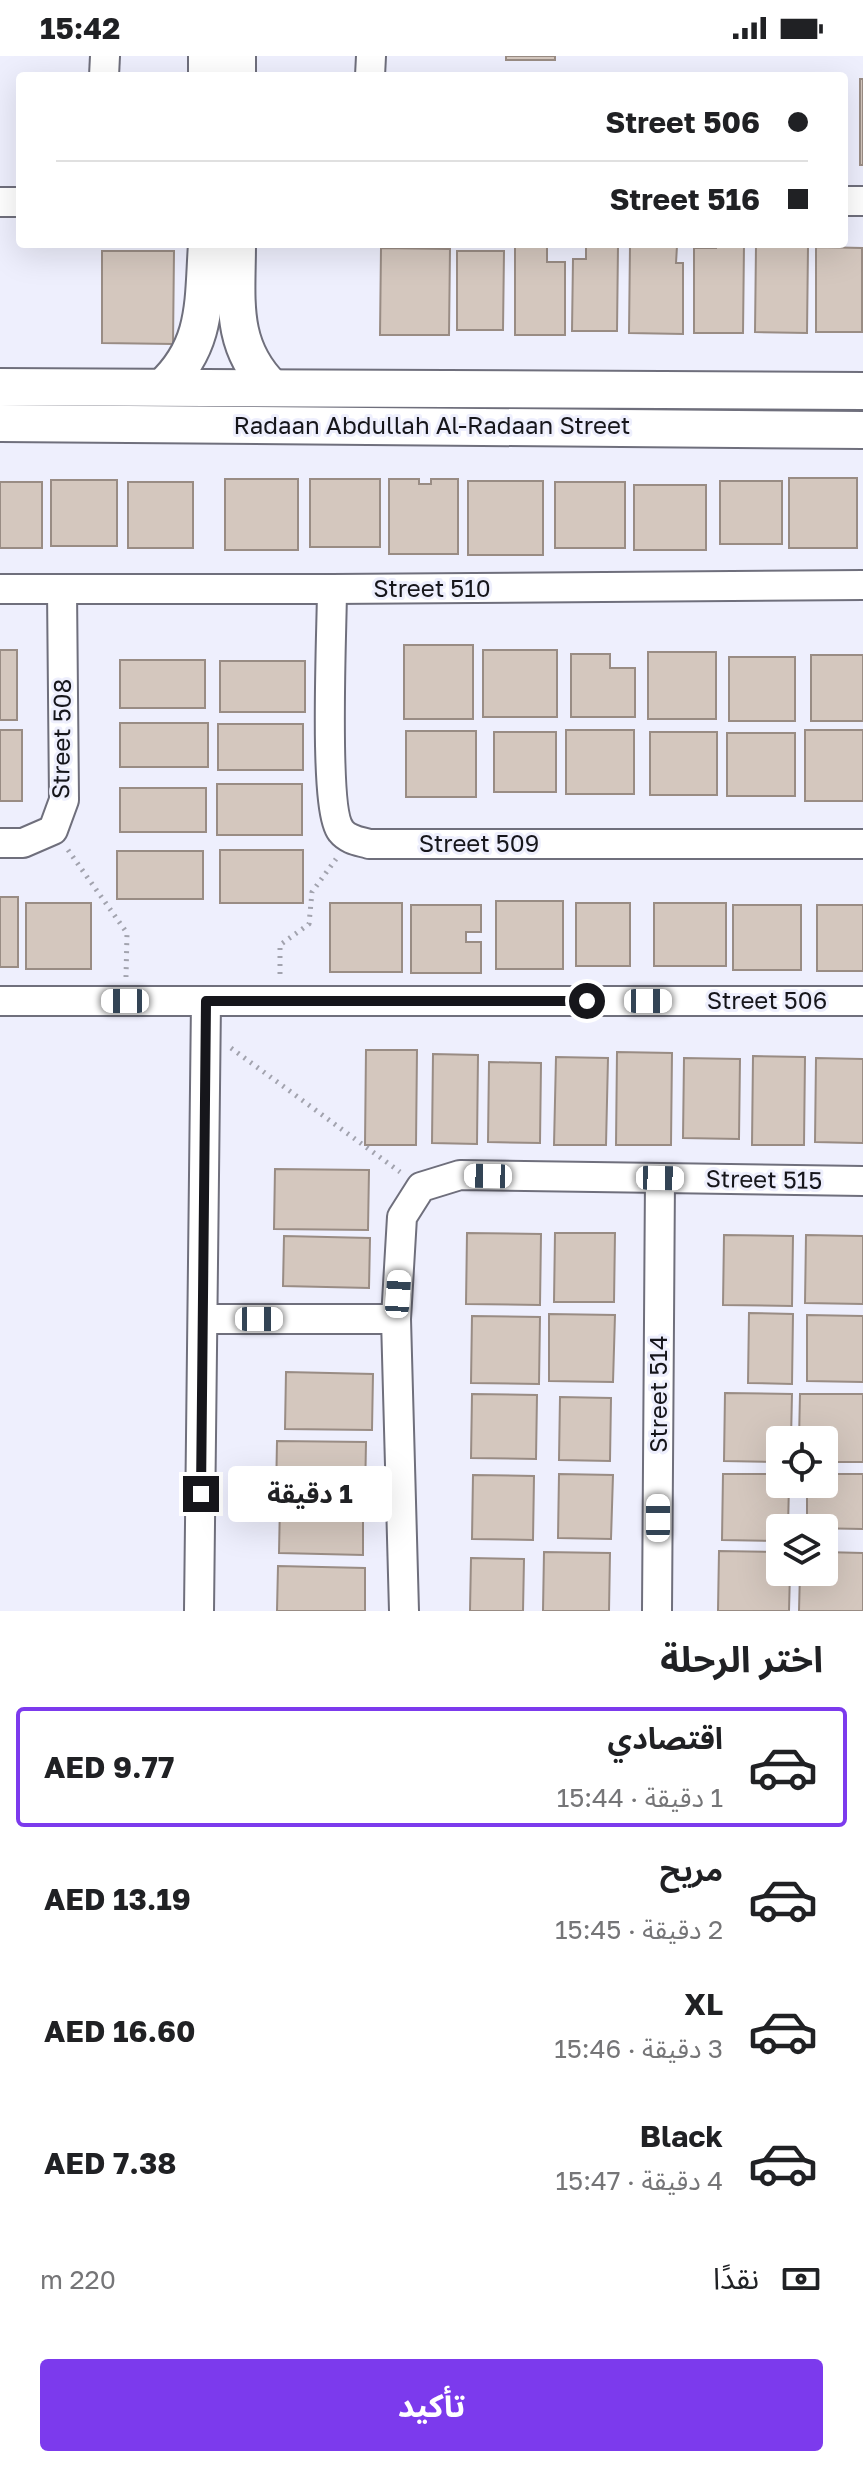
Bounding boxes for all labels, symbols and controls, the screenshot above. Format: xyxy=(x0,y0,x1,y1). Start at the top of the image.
text: 15:42 xyxy=(40,10,120,46)
text: Street 506 xyxy=(605,104,760,140)
text: Street 516 xyxy=(609,181,760,217)
street label: Radaan Abdullah Al-Radaan Street xyxy=(234,410,630,439)
street label: Street 510 xyxy=(373,573,491,602)
street label: Street 508 xyxy=(45,678,76,799)
street label: Street 509 xyxy=(419,828,539,857)
route start xyxy=(569,983,605,1019)
street label: Street 506 xyxy=(707,985,827,1014)
car xyxy=(101,989,149,1013)
car xyxy=(624,989,672,1013)
street label: Street 515 xyxy=(706,1163,823,1194)
car xyxy=(464,1164,512,1188)
car xyxy=(636,1166,684,1190)
car xyxy=(384,1269,412,1319)
car xyxy=(235,1307,283,1331)
street label: Street 514 xyxy=(643,1335,672,1453)
map controls xyxy=(766,1426,838,1586)
button: locate xyxy=(766,1426,838,1498)
callout: 1 دقيقة xyxy=(229,1466,393,1522)
route end xyxy=(183,1476,219,1512)
text: 1 دقيقة xyxy=(267,1478,353,1509)
car xyxy=(646,1494,670,1542)
button: layers xyxy=(766,1514,838,1586)
text: اختر الرحلة xyxy=(660,1637,823,1680)
text: اقتصادي xyxy=(608,1720,723,1756)
icon: car xyxy=(747,1731,819,1803)
text: AED 9.77 xyxy=(44,1749,174,1785)
text: 1 دقيقة · 15:44 xyxy=(557,1782,723,1813)
text: مريح xyxy=(660,1852,723,1888)
icon: car xyxy=(747,1863,819,1935)
text: AED 13.19 xyxy=(44,1881,191,1917)
text: 2 دقيقة · 15:45 xyxy=(555,1914,723,1945)
text: XL xyxy=(684,1986,723,2022)
icon: car xyxy=(747,1995,819,2067)
text: AED 16.60 xyxy=(44,2013,196,2049)
text: 3 دقيقة · 15:46 xyxy=(554,2033,723,2064)
text: Black xyxy=(640,2118,723,2154)
icon: car xyxy=(747,2127,819,2199)
text: AED 7.38 xyxy=(44,2145,176,2181)
text: 4 دقيقة · 15:47 xyxy=(555,2165,723,2196)
icon: cash xyxy=(779,2257,823,2301)
text: نقدًا xyxy=(713,2260,759,2296)
text: 220 m xyxy=(40,2264,116,2295)
button: تأكيد xyxy=(40,2359,823,2451)

